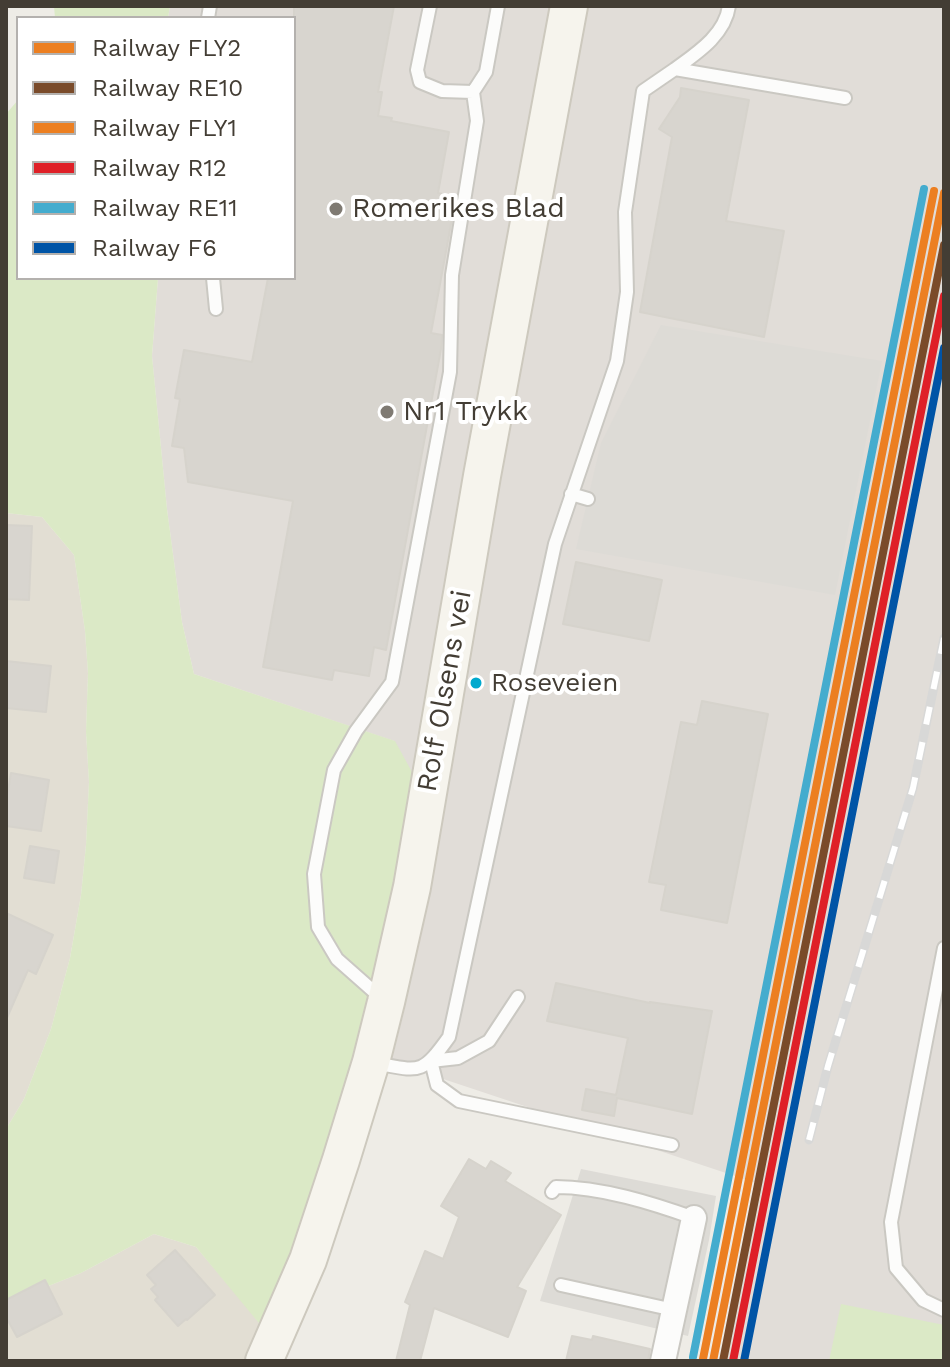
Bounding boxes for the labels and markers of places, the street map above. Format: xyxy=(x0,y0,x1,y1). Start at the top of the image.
place label: Romerikes Blad xyxy=(352,192,565,226)
marker: Romerikes Blad xyxy=(327,200,345,218)
place label: Nr1 Trykk xyxy=(403,395,528,429)
marker: Nr1 Trykk xyxy=(378,403,396,421)
place label: Roseveien xyxy=(491,667,618,699)
marker: Roseveien xyxy=(468,675,484,691)

